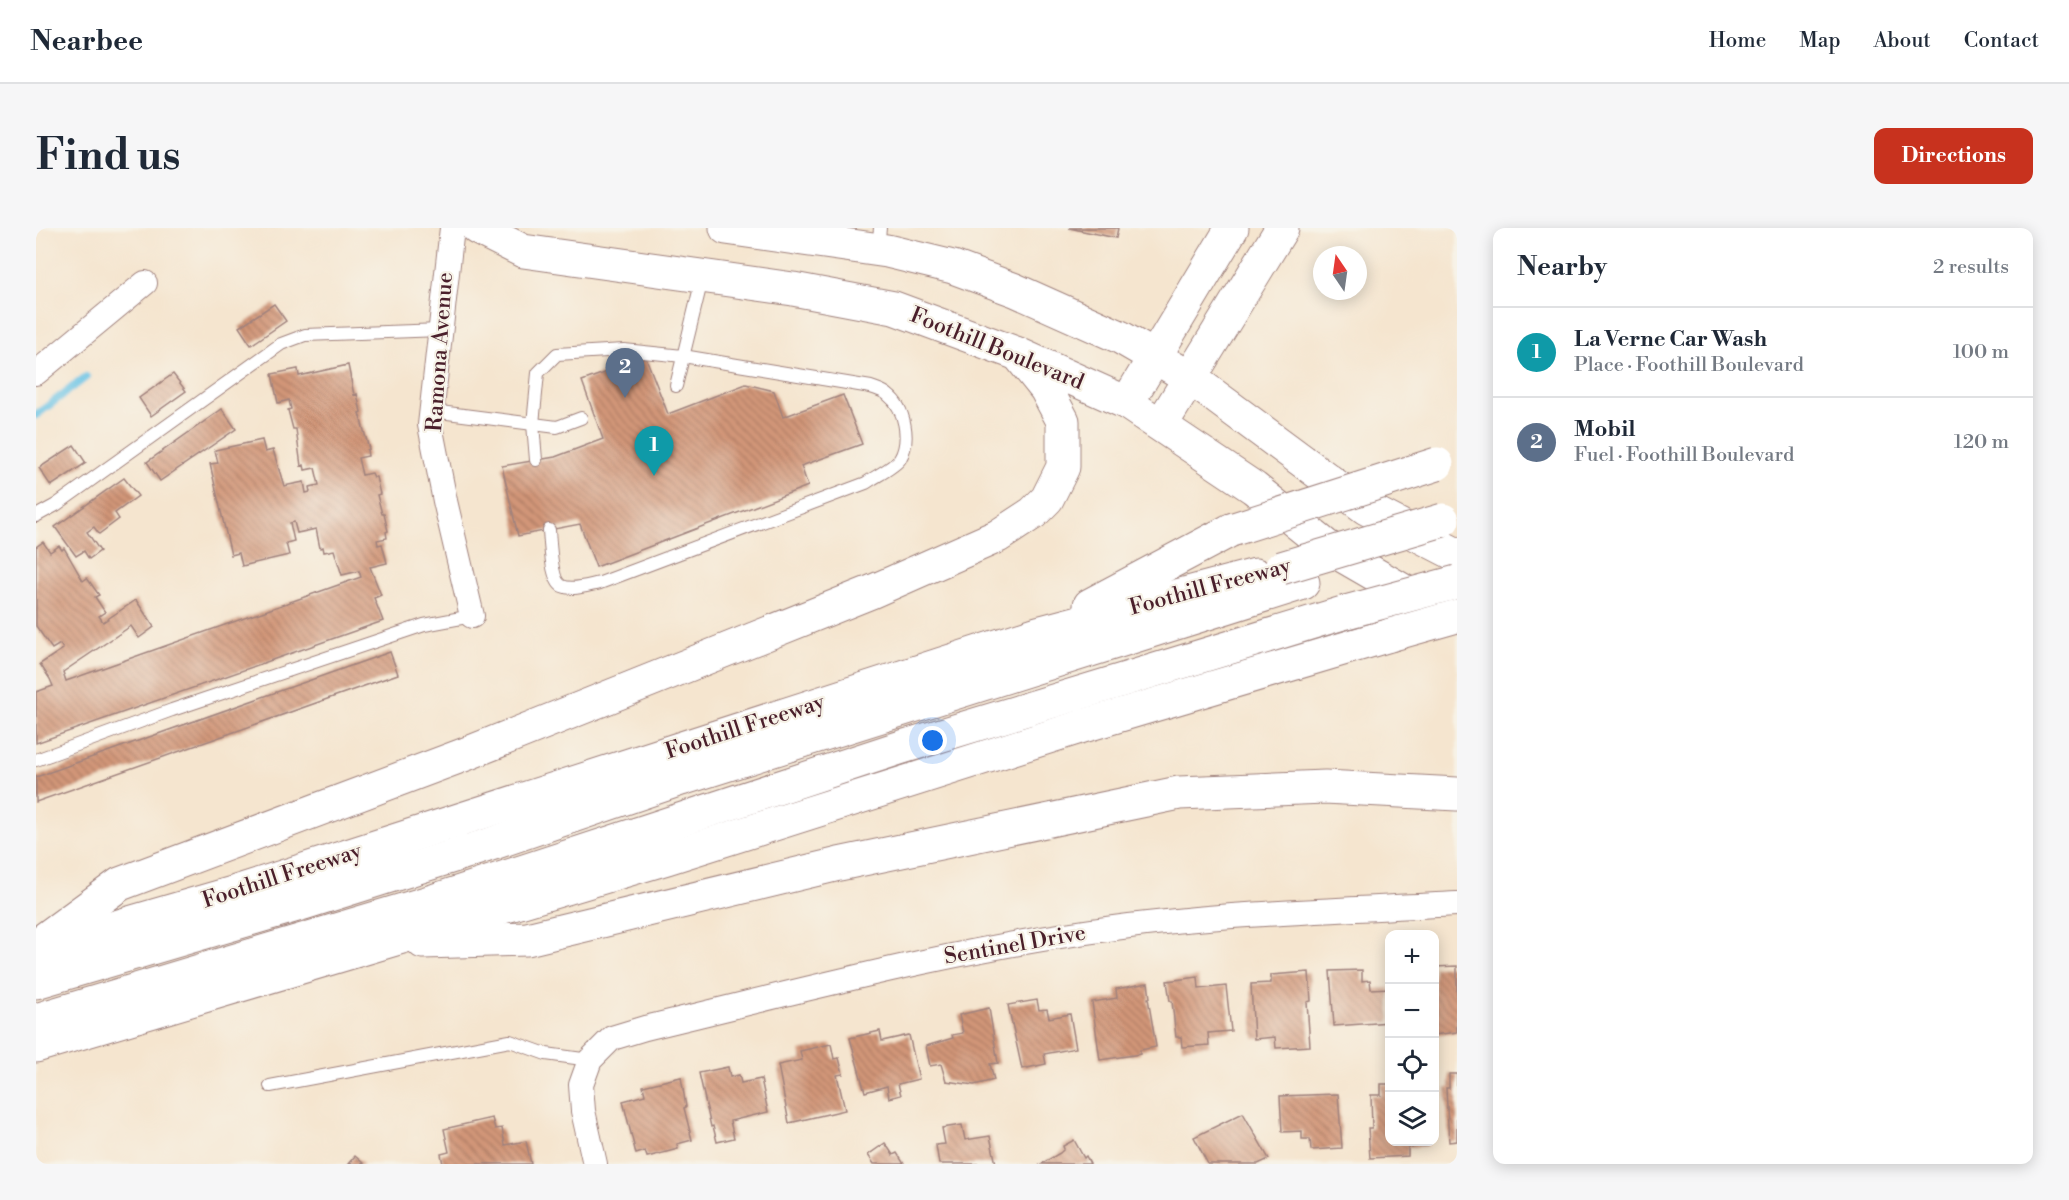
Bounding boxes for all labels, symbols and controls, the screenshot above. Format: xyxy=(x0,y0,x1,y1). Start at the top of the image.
text: Nearbee xyxy=(30,24,143,59)
text: Home xyxy=(1709,28,1766,54)
text: Map xyxy=(1799,28,1841,54)
text: About xyxy=(1874,28,1931,54)
text: Contact xyxy=(1964,28,2039,54)
button: Directions xyxy=(1874,128,2033,184)
text: Find us xyxy=(36,130,180,183)
north arrow xyxy=(1313,246,1367,300)
text: Nearby xyxy=(1517,251,1607,283)
text: 2 results xyxy=(1933,255,2009,280)
street label: Ramona Avenue xyxy=(421,271,459,433)
street label: Foothill Boulevard xyxy=(906,302,1088,396)
text: La Verne Car Wash xyxy=(1574,326,1767,353)
text: 1 xyxy=(1532,340,1541,365)
text: 100 m xyxy=(1953,340,2009,365)
pin: 2 xyxy=(606,348,644,398)
text: Place · Foothill Boulevard xyxy=(1574,353,1804,378)
text: Mobil xyxy=(1574,416,1635,443)
pin: 1 xyxy=(634,426,674,476)
text: 2 xyxy=(1530,430,1543,455)
text: 120 m xyxy=(1954,430,2009,455)
text: Fuel · Foothill Boulevard xyxy=(1574,443,1794,468)
street label: Foothill Freeway xyxy=(1126,552,1294,622)
street label: Foothill Freeway xyxy=(662,688,828,766)
your location xyxy=(918,726,947,755)
street label: Foothill Freeway xyxy=(199,837,365,915)
street label: Sentinel Drive xyxy=(942,919,1088,971)
map controls xyxy=(1385,930,1439,1146)
button: + xyxy=(1385,930,1439,984)
button: − xyxy=(1385,984,1439,1038)
button: locate xyxy=(1385,1038,1439,1092)
button: layers xyxy=(1385,1092,1439,1146)

